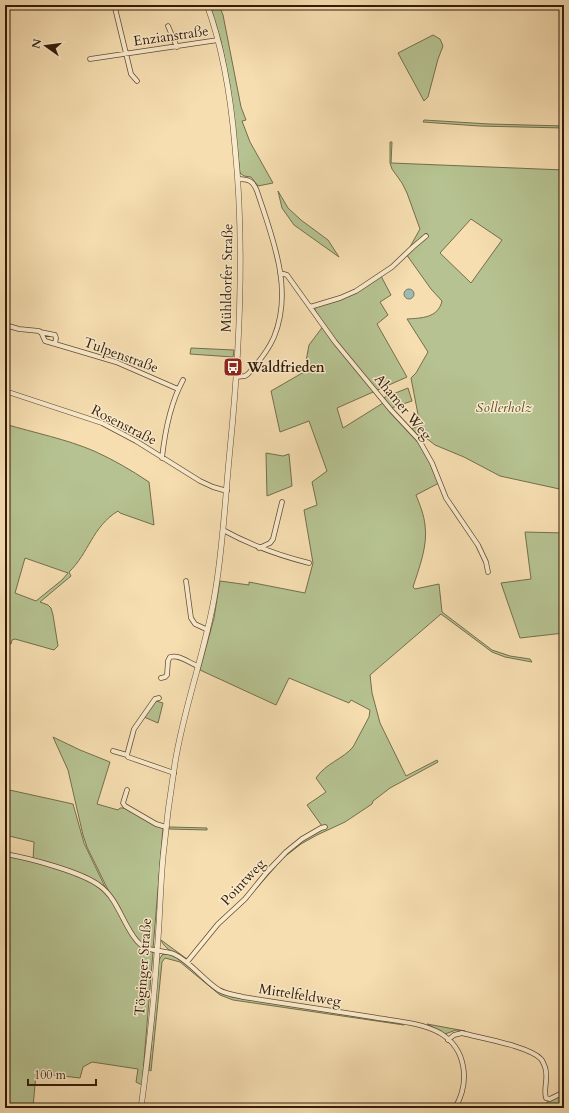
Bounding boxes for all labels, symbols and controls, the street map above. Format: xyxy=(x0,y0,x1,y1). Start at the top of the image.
street label: Enzianstraße xyxy=(132,21,210,51)
north arrow xyxy=(26,26,66,66)
text: N xyxy=(28,37,45,50)
street label: Mühldorfer Straße xyxy=(217,223,237,333)
street label: Tulpenstraße xyxy=(81,333,161,377)
bus stop icon: Waldfrieden xyxy=(222,356,244,378)
place label: Waldfrieden xyxy=(246,358,325,377)
street label: Ahamer Weg xyxy=(370,370,436,444)
park label: Sollerholz xyxy=(476,398,533,417)
street label: Rosenstraße xyxy=(88,400,160,450)
street label: Pointweg xyxy=(216,854,270,910)
street label: Töginger Straße xyxy=(130,917,156,1017)
street label: Mittelfeldweg xyxy=(258,979,343,1011)
scale bar xyxy=(28,1061,96,1087)
text: 100 m xyxy=(34,1067,67,1083)

